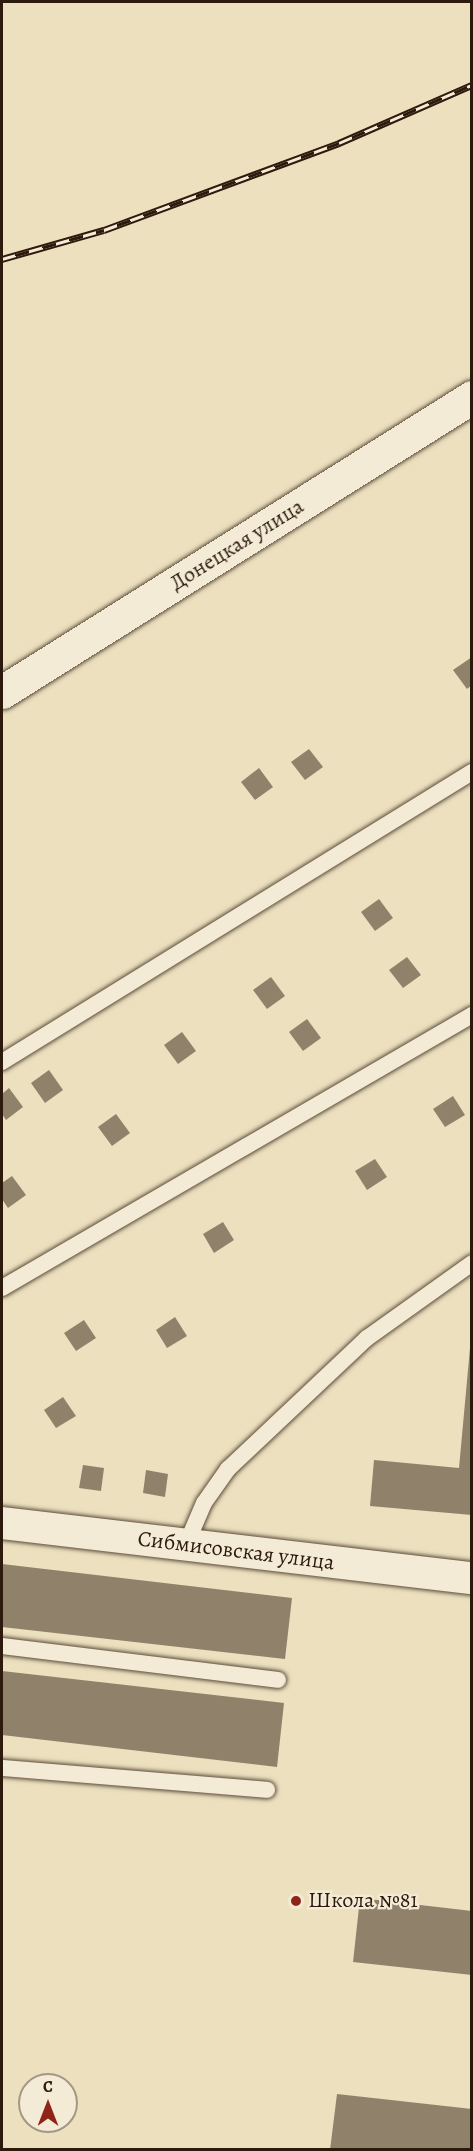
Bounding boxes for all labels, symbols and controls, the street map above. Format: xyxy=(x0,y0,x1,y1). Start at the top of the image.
street label: Донецкая улица xyxy=(165,493,309,597)
street label: Сибмисовская улица xyxy=(136,1526,336,1576)
place label: Школа №81 xyxy=(308,1888,418,1914)
marker: Школа №81 xyxy=(289,1894,303,1908)
north arrow xyxy=(18,2073,78,2133)
text: С xyxy=(43,2076,53,2098)

